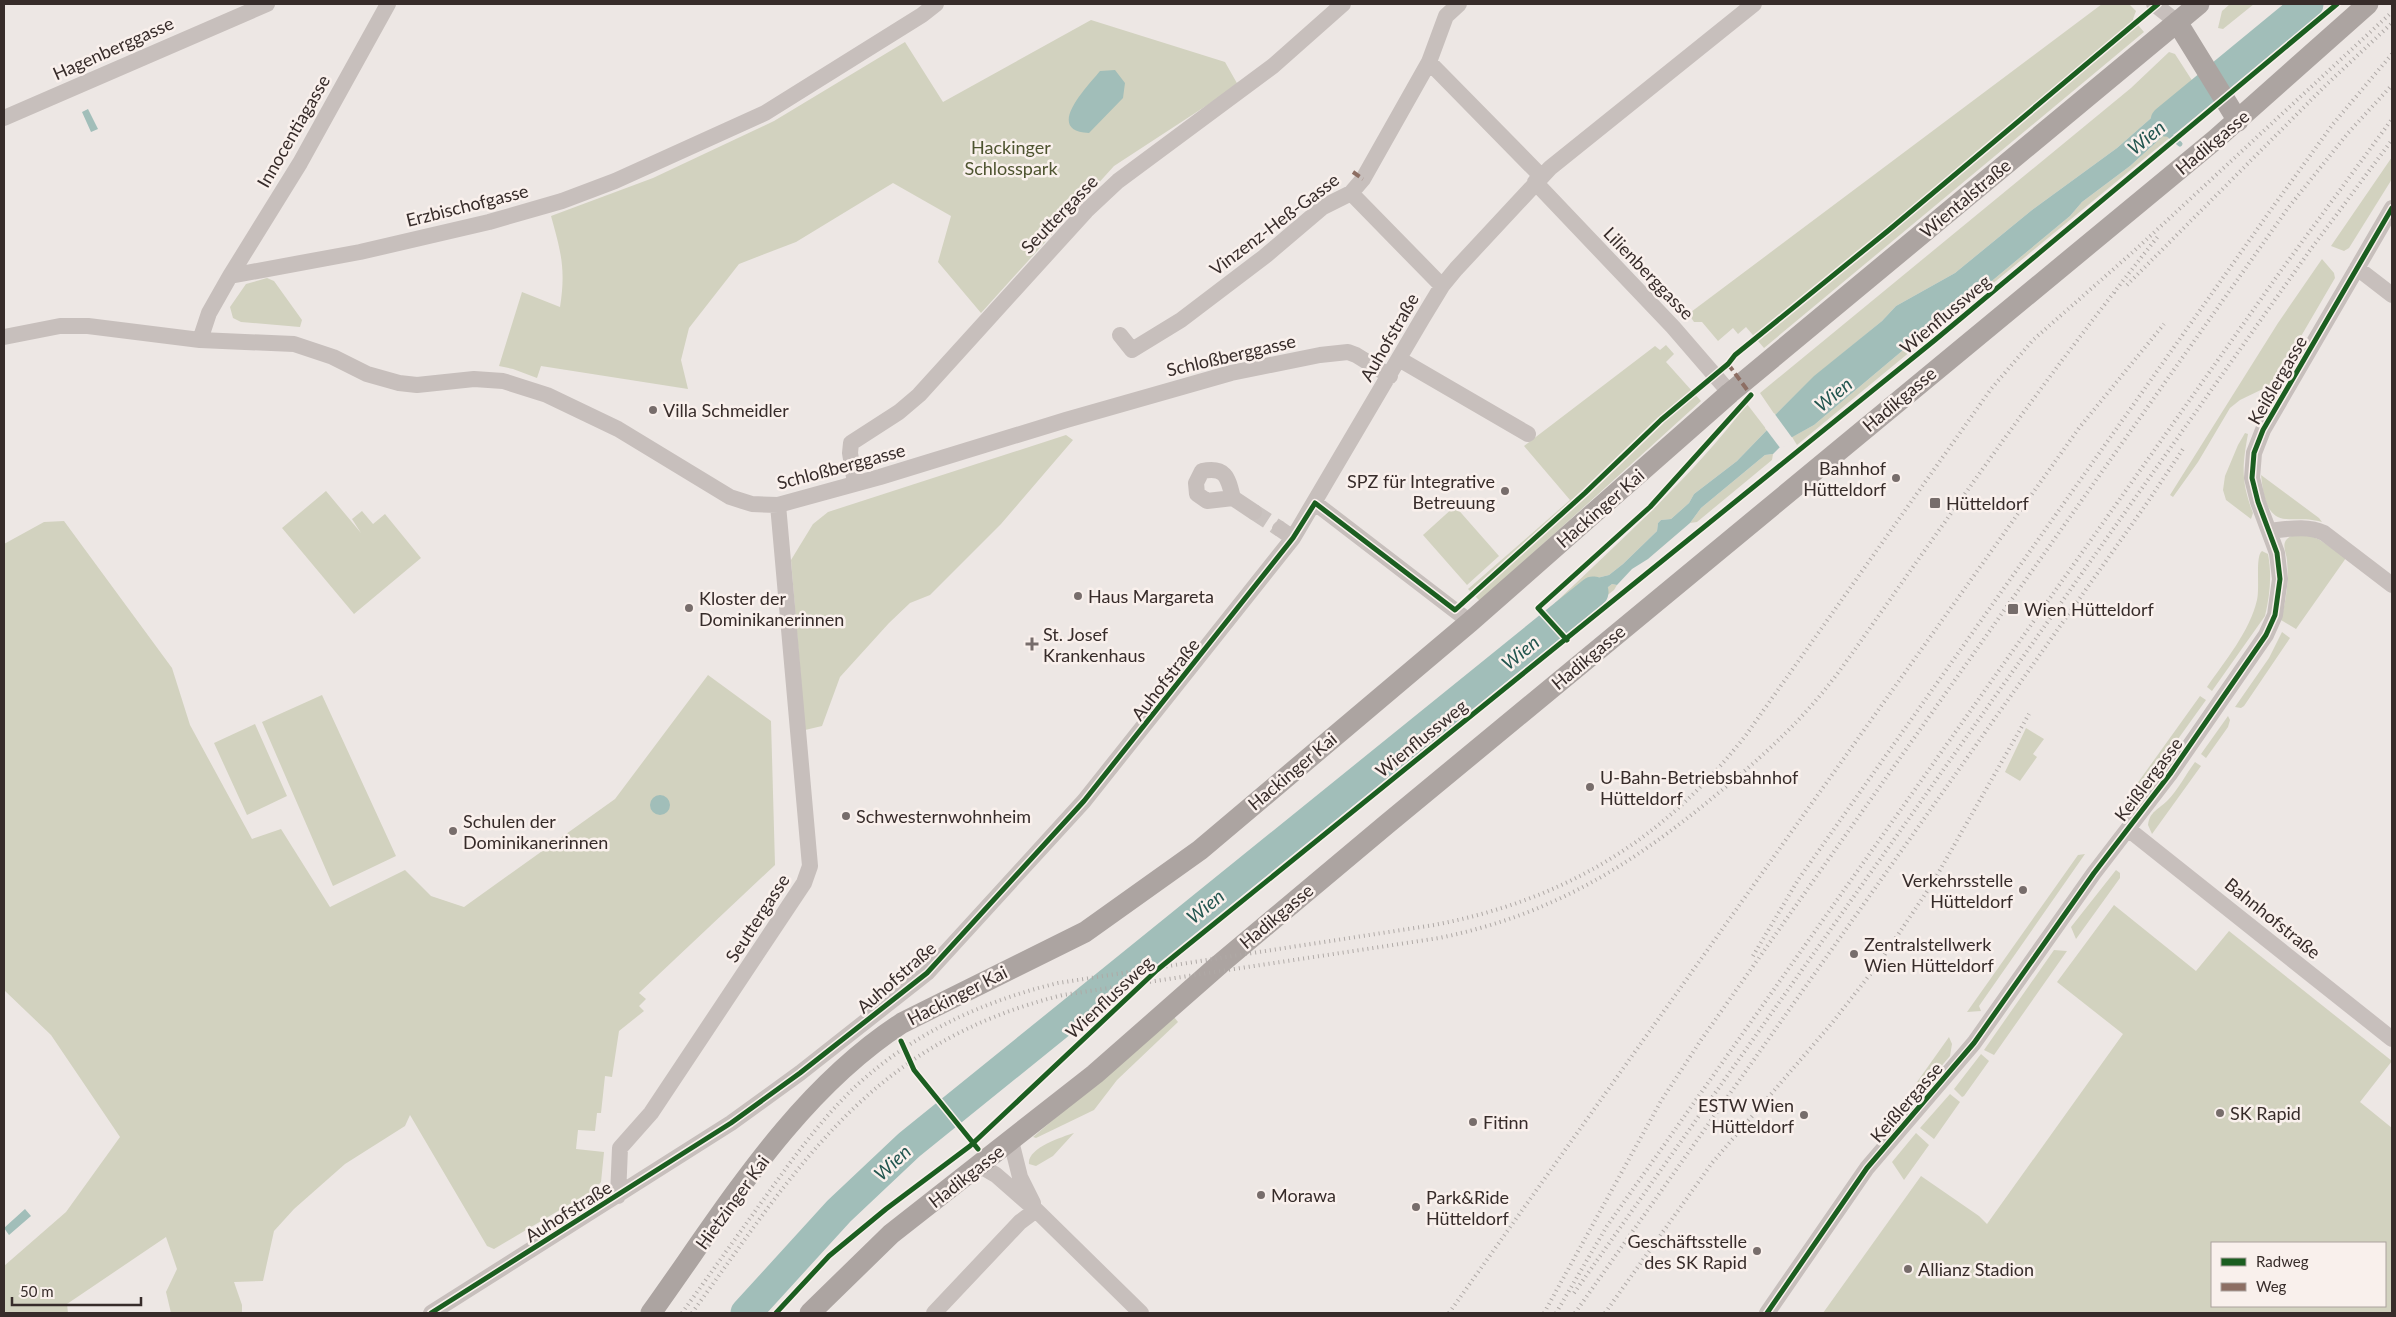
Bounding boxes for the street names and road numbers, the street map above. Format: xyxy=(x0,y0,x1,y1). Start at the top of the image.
street label: Hagenberggasse xyxy=(49,12,177,84)
street label: Innocentiagasse xyxy=(252,71,334,191)
street label: Hadikgasse xyxy=(2171,105,2253,179)
street label: Wientalstraße xyxy=(1915,154,2015,242)
street label: Vinzenz-Heß-Gasse xyxy=(1205,168,1343,280)
street label: Seuttergasse xyxy=(1016,170,1102,258)
street label: Erzbischofgasse xyxy=(404,179,530,231)
street label: Lilienberggasse xyxy=(1599,222,1699,324)
street label: Wienflussweg xyxy=(1895,270,1995,358)
street label: Auhofstraße xyxy=(1355,289,1423,385)
street label: Schloßberggasse xyxy=(1164,329,1298,381)
street label: Keißlergasse xyxy=(2243,332,2311,428)
street label: Hadikgasse xyxy=(1858,362,1940,436)
street label: Schloßberggasse xyxy=(774,438,908,494)
street label: Hackinger Kai xyxy=(1552,464,1648,552)
street label: Hadikgasse xyxy=(1547,620,1629,694)
street label: Auhofstraße xyxy=(1126,634,1204,724)
street label: Wienflussweg xyxy=(1371,694,1471,782)
street label: Hackinger Kai xyxy=(1243,727,1341,815)
street label: Keißlergasse xyxy=(2109,733,2187,825)
street label: Seuttergasse xyxy=(720,870,794,966)
street label: Bahnhofstraße xyxy=(2221,873,2325,963)
street label: Hadikgasse xyxy=(1235,879,1317,953)
street label: Auhofstraße xyxy=(852,937,940,1017)
street label: Wienflussweg xyxy=(1061,951,1157,1043)
street label: Hackinger Kai xyxy=(903,960,1011,1030)
street label: Keißlergasse xyxy=(1865,1057,1947,1147)
street label: Hadikgasse xyxy=(924,1140,1008,1212)
street label: Hietzinger Kai xyxy=(690,1151,774,1253)
street label: Auhofstraße xyxy=(521,1176,615,1246)

